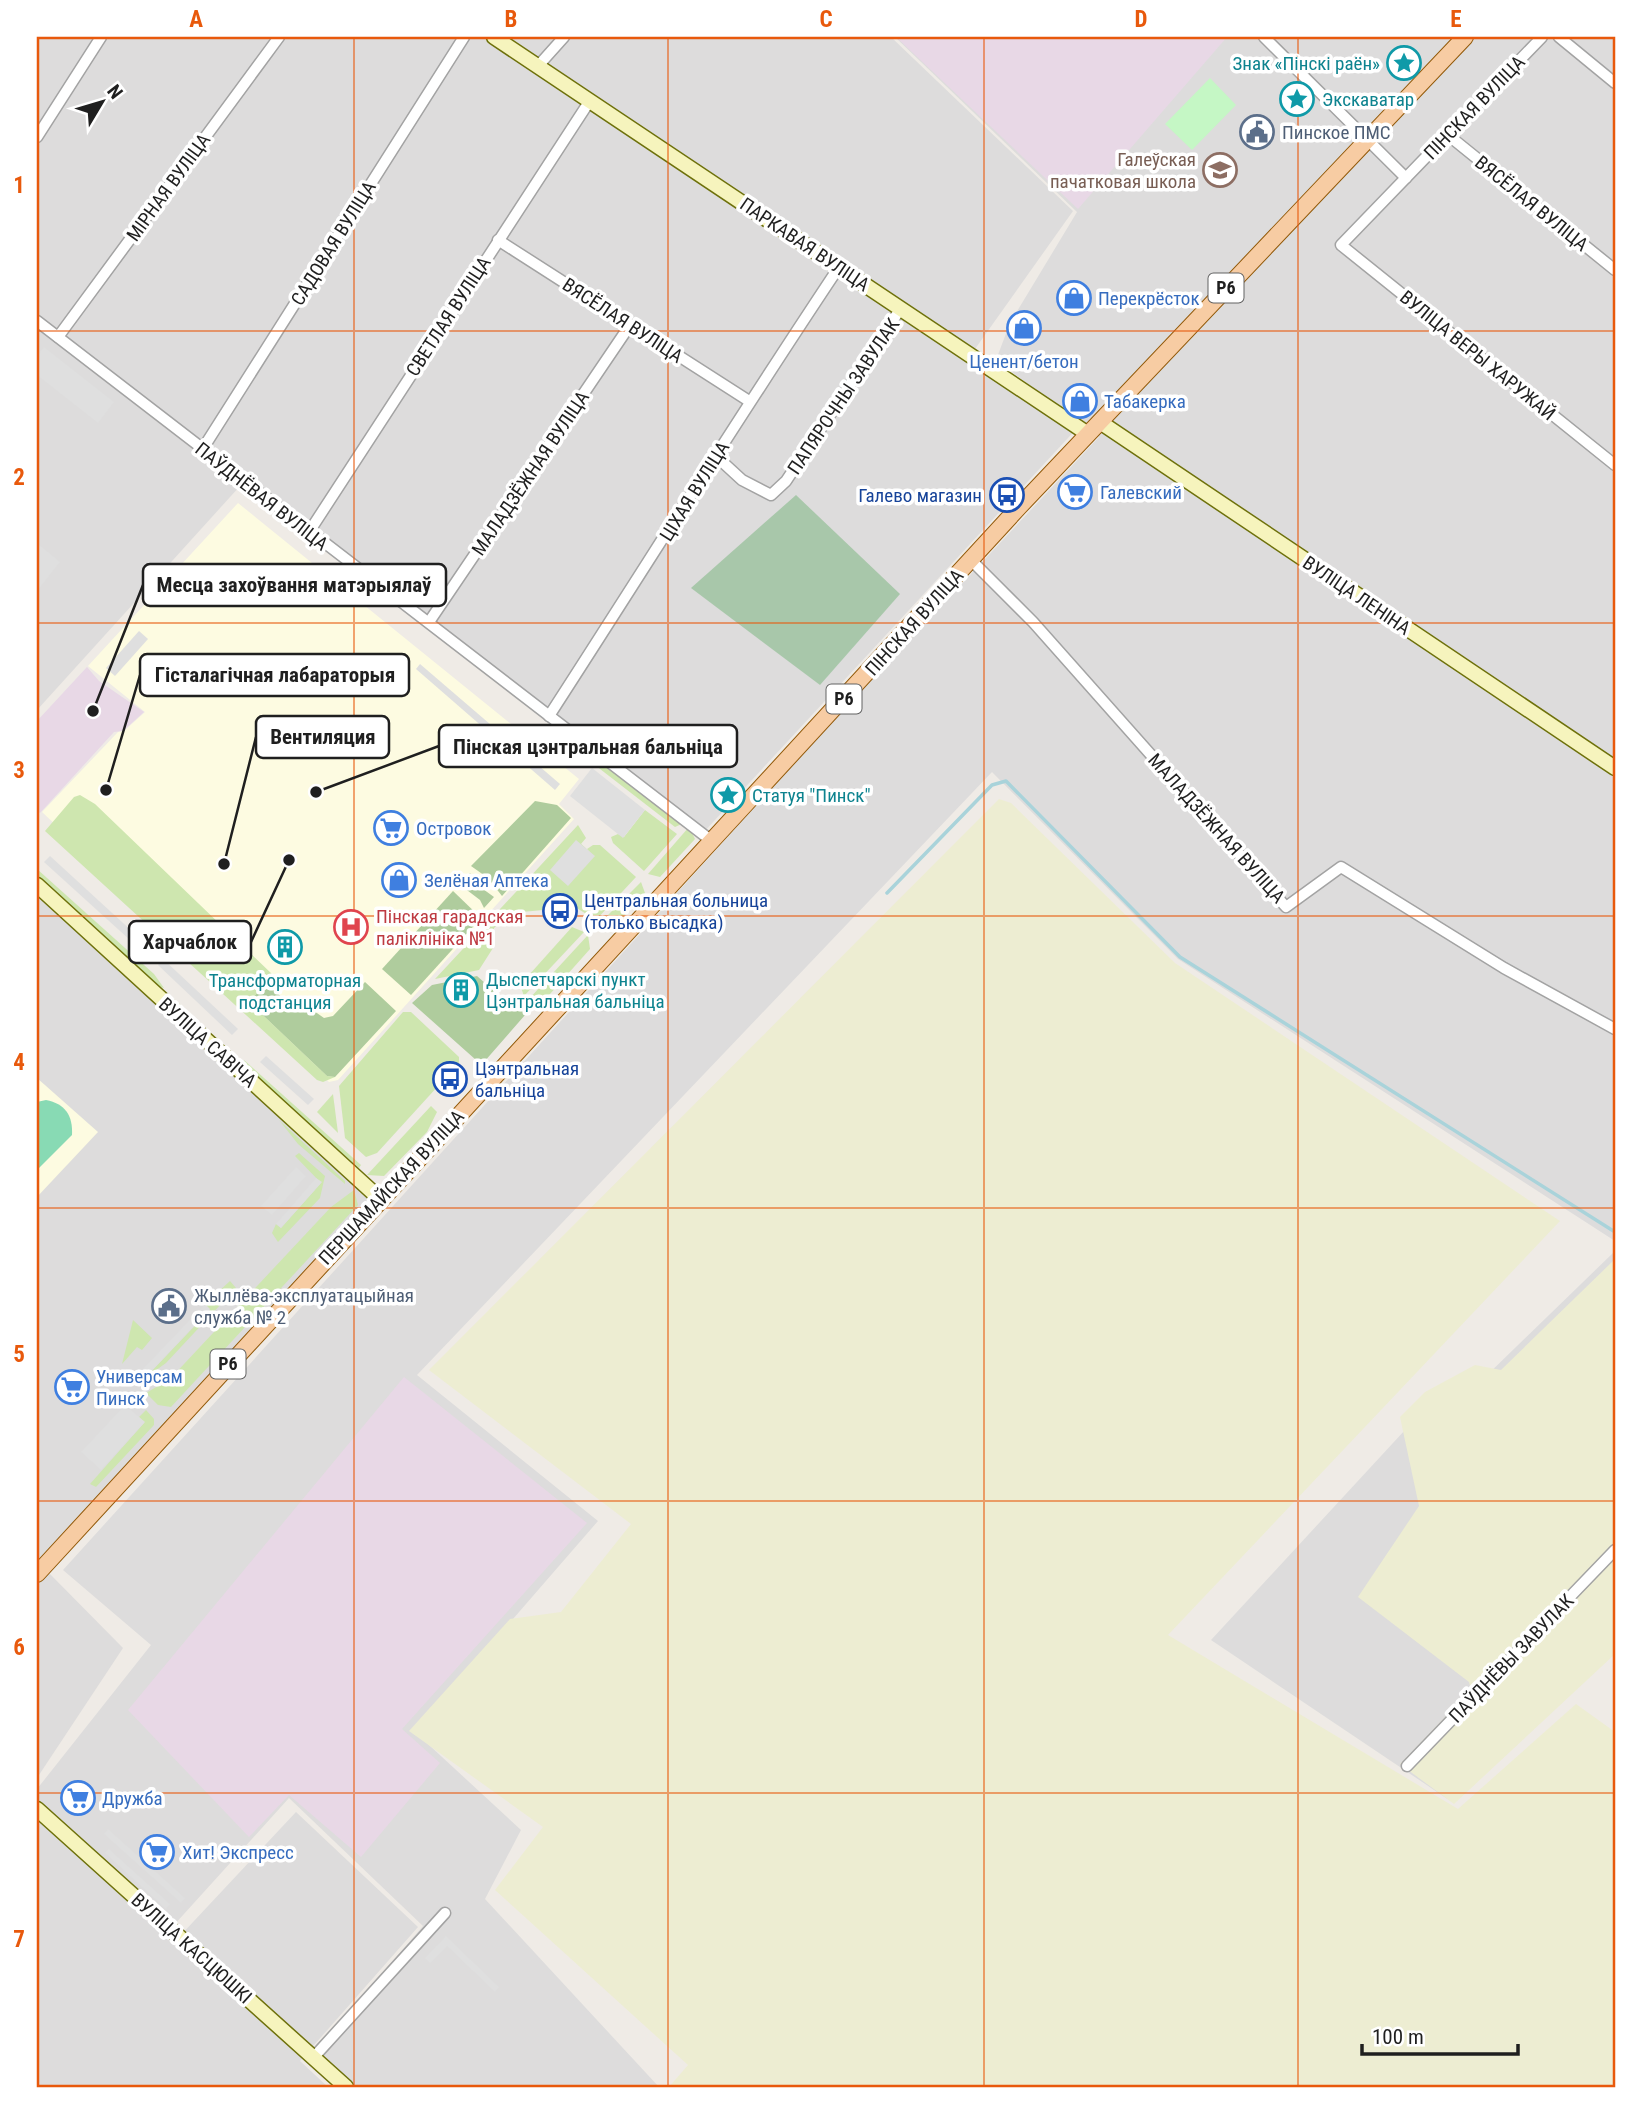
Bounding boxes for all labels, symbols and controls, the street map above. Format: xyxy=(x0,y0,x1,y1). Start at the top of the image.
text: A xyxy=(189,6,203,33)
text: B xyxy=(505,6,517,33)
text: C xyxy=(819,6,833,33)
text: D xyxy=(1135,6,1148,33)
text: E xyxy=(1450,6,1462,33)
place icon: Знак «Пінскі раён» xyxy=(1385,44,1423,82)
street label: ПІНСКАЯ ВУЛІЦА xyxy=(1419,51,1530,164)
place label: Знак «Пінскі раён» xyxy=(1233,52,1380,75)
north arrow xyxy=(66,66,136,136)
text: N xyxy=(102,80,128,104)
place icon: Экскаватар xyxy=(1278,80,1316,118)
place label: Экскаватар xyxy=(1322,88,1414,111)
public building icon: Пинское ПМС xyxy=(1238,113,1276,151)
place label: Пинское ПМС xyxy=(1282,121,1391,144)
street label: МІРНАЯ ВУЛІЦА xyxy=(122,129,215,246)
place label: Галеўская пачатковая школа xyxy=(1050,148,1196,193)
school or university icon: Галеўская пачатковая школа xyxy=(1201,151,1239,189)
street label: ВЯСЁЛАЯ ВУЛІЦА xyxy=(1470,151,1593,256)
text: 1 xyxy=(13,172,25,199)
street label: САДОВАЯ ВУЛІЦА xyxy=(286,177,381,310)
street label: ПАРКАВАЯ ВУЛІЦА xyxy=(736,193,874,296)
street label: СВЕТЛАЯ ВУЛІЦА xyxy=(401,252,496,380)
street label: ВЯСЁЛАЯ ВУЛІЦА xyxy=(558,273,687,368)
road number: Р6 xyxy=(1208,274,1244,302)
shop icon: Перекрёсток xyxy=(1055,279,1093,317)
street label: ВУЛІЦА ВЕРЫ ХАРУЖАЙ xyxy=(1395,286,1560,425)
place label: Перекрёсток xyxy=(1098,287,1200,310)
shop icon: Ценент/бетон xyxy=(1005,309,1043,347)
street label: ПАПЯРОЧНЫ ЗАВУЛАК xyxy=(783,313,904,479)
place label: Ценент/бетон xyxy=(969,350,1079,373)
shop icon: Табакерка xyxy=(1061,382,1099,420)
street label: МАЛАДЗЁЖНАЯ ВУЛІЦА xyxy=(467,387,594,560)
place label: Табакерка xyxy=(1104,390,1186,413)
street label: ПАЎДНЁВАЯ ВУЛІЦА xyxy=(191,437,333,555)
street label: ЦІХАЯ ВУЛІЦА xyxy=(655,437,734,545)
text: 2 xyxy=(13,464,25,491)
supermarket icon: Галевский xyxy=(1056,473,1094,511)
bus stop icon: Галево магазин xyxy=(988,476,1026,514)
place label: Галевский xyxy=(1100,481,1182,504)
place label: Галево магазин xyxy=(858,484,982,507)
street label: ВУЛІЦА ЛЕНІНА xyxy=(1299,551,1415,640)
callout: Месца захоўвання матэрыялаў xyxy=(143,564,446,606)
street label: ПІНСКАЯ ВУЛІЦА xyxy=(860,564,968,680)
text: Месца захоўвання матэрыялаў xyxy=(157,573,432,597)
callout: Гісталагічная лабараторыя xyxy=(140,654,409,696)
text: Гісталагічная лабараторыя xyxy=(155,663,395,687)
road number: Р6 xyxy=(826,684,862,714)
callout: Вентиляция xyxy=(256,716,389,758)
text: Вентиляция xyxy=(270,725,376,749)
callout: Пінская цэнтральная бальніца xyxy=(439,725,737,767)
text: Пінская цэнтральная бальніца xyxy=(453,735,723,759)
street label: МАЛАДЗЁЖНАЯ ВУЛІЦА xyxy=(1143,749,1290,908)
text: 3 xyxy=(13,757,25,784)
place icon: Статуя "Пинск" xyxy=(709,776,747,814)
place label: Статуя "Пинск" xyxy=(752,784,871,807)
supermarket icon: Островок xyxy=(372,809,410,847)
place label: Островок xyxy=(416,817,491,840)
shop icon: Зелёная Аптека xyxy=(380,861,418,899)
place label: Зелёная Аптека xyxy=(424,869,549,892)
place label: Центральная больница (только высадка) xyxy=(584,889,768,934)
bus stop icon: Центральная больница (только высадка) xyxy=(541,892,579,930)
place label: Пінская гарадская паліклініка №1 xyxy=(376,905,523,950)
hospital icon: Пінская гарадская паліклініка №1 xyxy=(332,908,370,946)
callout: Харчаблок xyxy=(129,921,251,963)
building icon: Трансформаторная подстанция xyxy=(266,928,304,966)
text: Харчаблок xyxy=(143,930,238,954)
place label: Дыспетчарскі пункт Цэнтральная бальніца xyxy=(486,968,665,1013)
place label: Трансформаторная подстанция xyxy=(209,969,361,1014)
building icon: Дыспетчарскі пункт Цэнтральная бальніца xyxy=(442,971,480,1009)
street label: ВУЛІЦА САВІЧА xyxy=(154,993,261,1092)
text: 4 xyxy=(13,1049,25,1076)
place label: Цэнтральная бальніца xyxy=(475,1057,579,1102)
bus stop icon: Цэнтральная бальніца xyxy=(431,1060,469,1098)
street label: ПЕРШАМАЙСКАЯ ВУЛІЦА xyxy=(314,1105,469,1269)
place label: Жыллёва-эксплуатацыйная служба № 2 xyxy=(194,1284,414,1329)
public building icon: Жыллёва-эксплуатацыйная служба № 2 xyxy=(150,1287,188,1325)
text: 5 xyxy=(13,1341,25,1368)
road number: Р6 xyxy=(210,1350,246,1378)
place label: Универсам Пинск xyxy=(96,1365,183,1410)
supermarket icon: Универсам Пинск xyxy=(53,1368,91,1406)
street label: ПАЎДНЁВЫ ЗАВУЛАК xyxy=(1444,1589,1579,1727)
text: 6 xyxy=(13,1634,25,1661)
supermarket icon: Дружба xyxy=(59,1779,97,1817)
place label: Дружба xyxy=(102,1787,163,1810)
supermarket icon: Хит! Экспресс xyxy=(138,1833,176,1871)
place label: Хит! Экспресс xyxy=(182,1841,294,1864)
street label: ВУЛІЦА КАСЦЮШКІ xyxy=(127,1888,257,2008)
text: 7 xyxy=(13,1926,25,1953)
scale bar xyxy=(1362,2012,1517,2056)
text: 100 m xyxy=(1372,2025,1424,2049)

